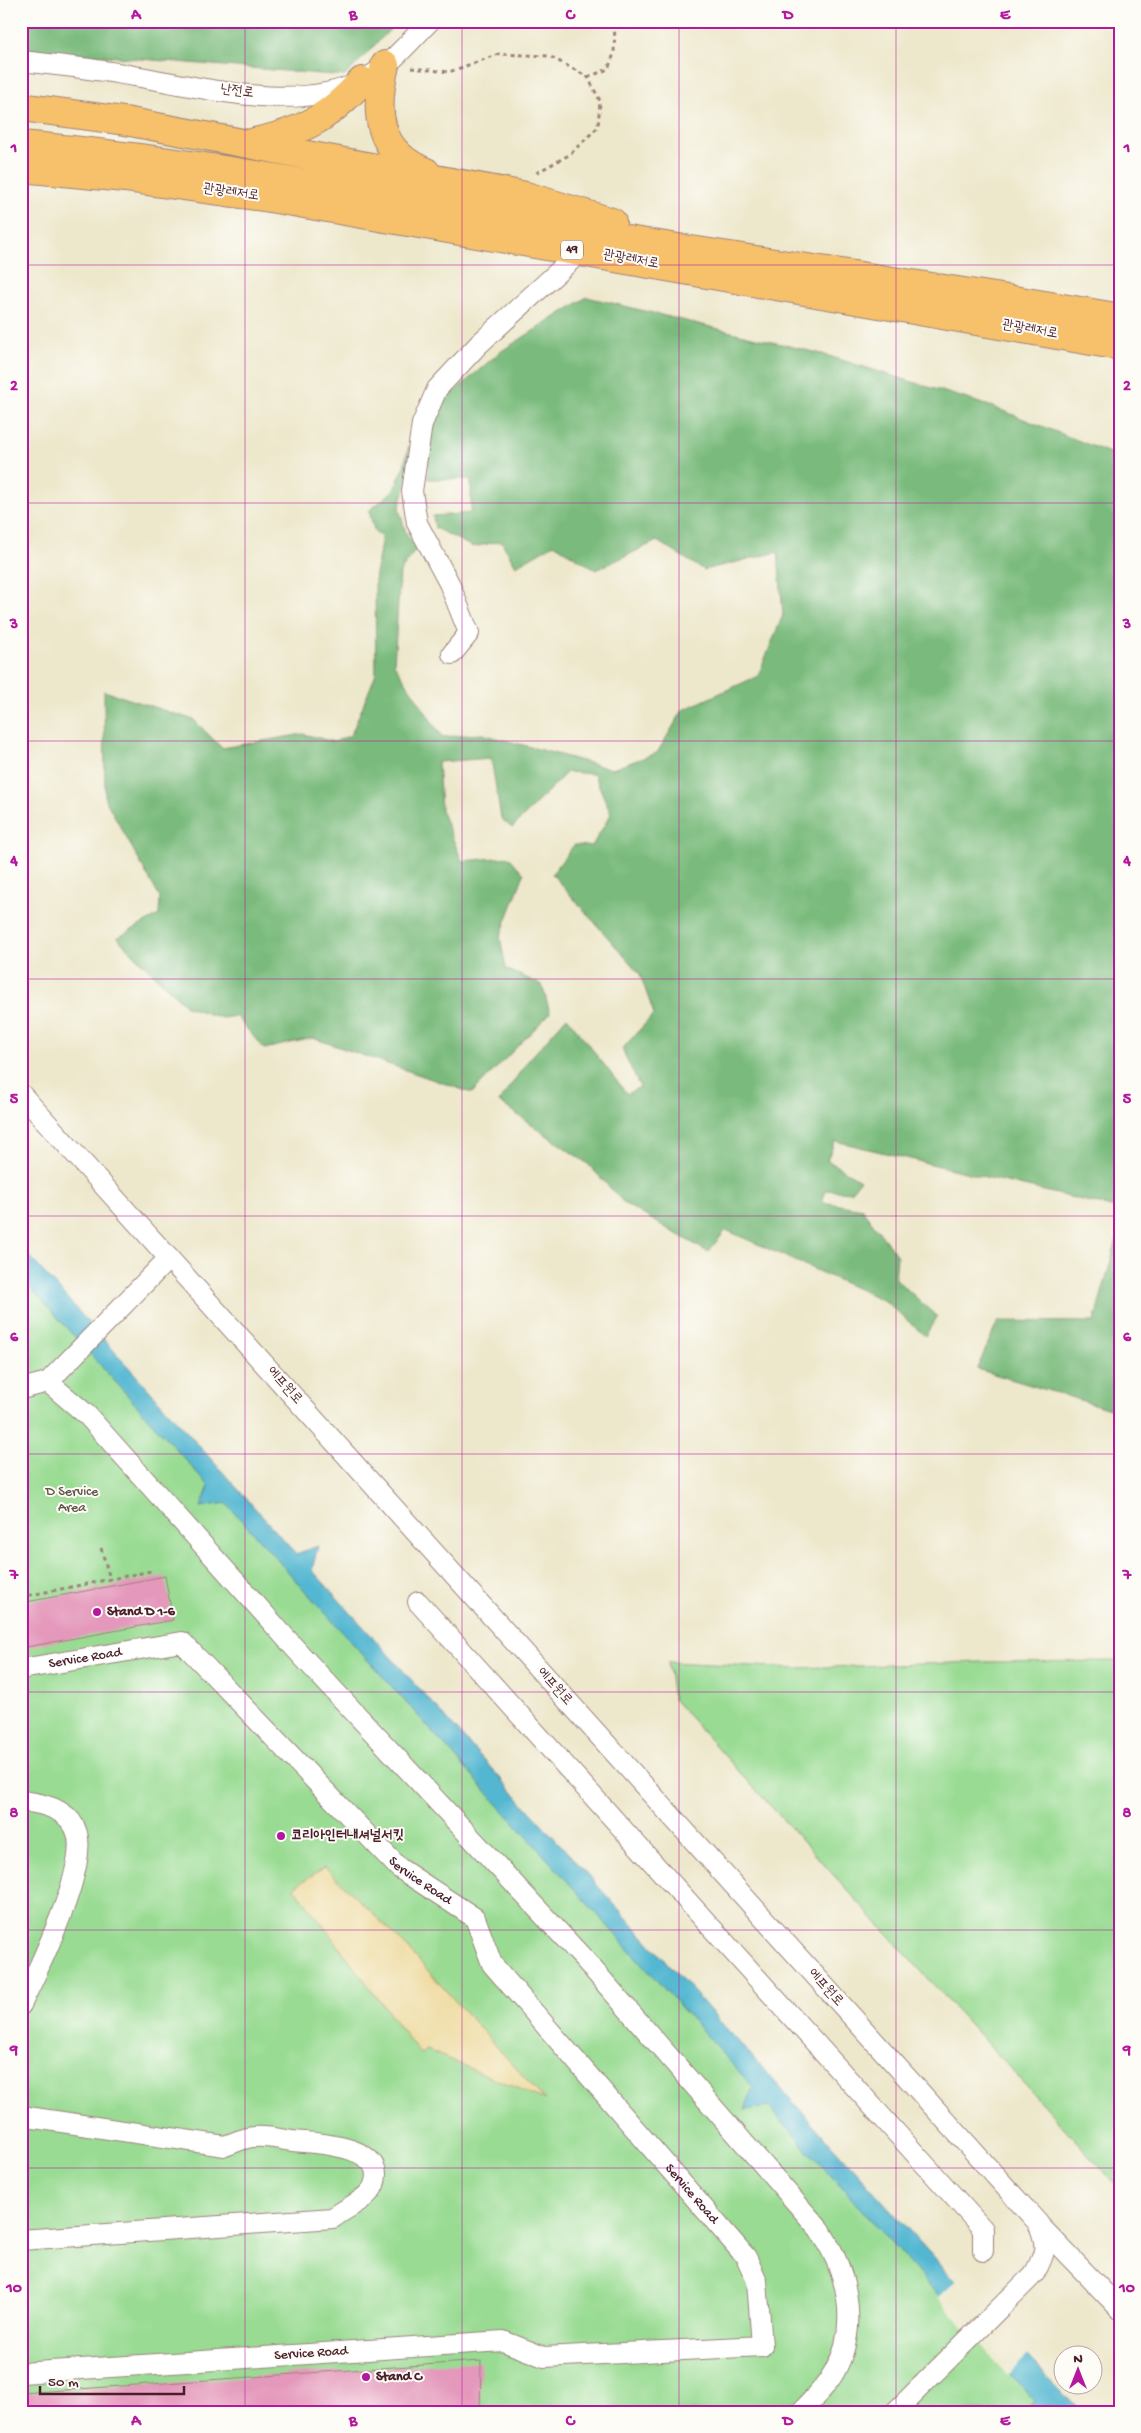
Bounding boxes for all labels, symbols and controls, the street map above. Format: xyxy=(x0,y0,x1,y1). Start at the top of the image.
text: A xyxy=(130,7,142,26)
text: B xyxy=(348,7,358,26)
text: C xyxy=(565,7,576,26)
text: D xyxy=(781,7,794,26)
text: E xyxy=(1000,7,1011,26)
street label: 난전로 xyxy=(219,82,255,102)
text: 1 xyxy=(10,140,17,159)
text: 1 xyxy=(1123,140,1130,159)
street label: 관광레저로 xyxy=(202,181,260,205)
road number: 49 xyxy=(561,240,583,260)
street label: 관광레저로 xyxy=(602,247,660,273)
street label: 관광레저로 xyxy=(1001,317,1059,343)
text: 2 xyxy=(10,378,18,397)
text: 2 xyxy=(1123,378,1131,397)
text: 3 xyxy=(9,616,18,635)
text: 3 xyxy=(1122,616,1131,635)
text: 4 xyxy=(9,853,18,872)
text: 4 xyxy=(1122,853,1131,872)
text: 5 xyxy=(10,1091,19,1110)
text: 5 xyxy=(1123,1091,1132,1110)
text: 6 xyxy=(10,1329,19,1348)
text: 6 xyxy=(1123,1329,1132,1348)
street label: 에프원로 xyxy=(263,1364,305,1408)
park label: D Service Area xyxy=(45,1484,99,1517)
text: 7 xyxy=(9,1567,19,1586)
text: 7 xyxy=(1122,1567,1132,1586)
place label: Stand D 1-6 xyxy=(107,1604,176,1621)
marker: Stand D 1-6 xyxy=(91,1606,103,1618)
street label: Service Road xyxy=(47,1643,125,1673)
street label: 에프원로 xyxy=(533,1665,575,1709)
text: 8 xyxy=(10,1805,19,1824)
text: 8 xyxy=(1123,1805,1132,1824)
place label: 코리아인터내셔널서킷 xyxy=(291,1828,404,1845)
marker: 코리아인터내셔널서킷 xyxy=(275,1830,287,1842)
street label: Service Road xyxy=(384,1853,456,1910)
street label: 에프원로 xyxy=(804,1966,846,2010)
text: 9 xyxy=(9,2042,18,2061)
text: 9 xyxy=(1122,2042,1131,2061)
street label: Service Road xyxy=(661,2161,723,2229)
text: 10 xyxy=(5,2280,22,2299)
text: 10 xyxy=(1118,2280,1135,2299)
street label: Service Road xyxy=(274,2343,350,2365)
north arrow xyxy=(1054,2346,1104,2396)
text: N xyxy=(1073,2351,1083,2368)
scale bar xyxy=(40,2363,184,2395)
place label: Stand C xyxy=(376,2369,423,2386)
marker: Stand C xyxy=(360,2371,372,2383)
text: 50 m xyxy=(48,2374,79,2392)
text: A xyxy=(130,2413,142,2432)
text: B xyxy=(348,2413,358,2432)
text: C xyxy=(565,2413,576,2432)
text: D xyxy=(781,2413,794,2432)
text: E xyxy=(1000,2413,1011,2432)

